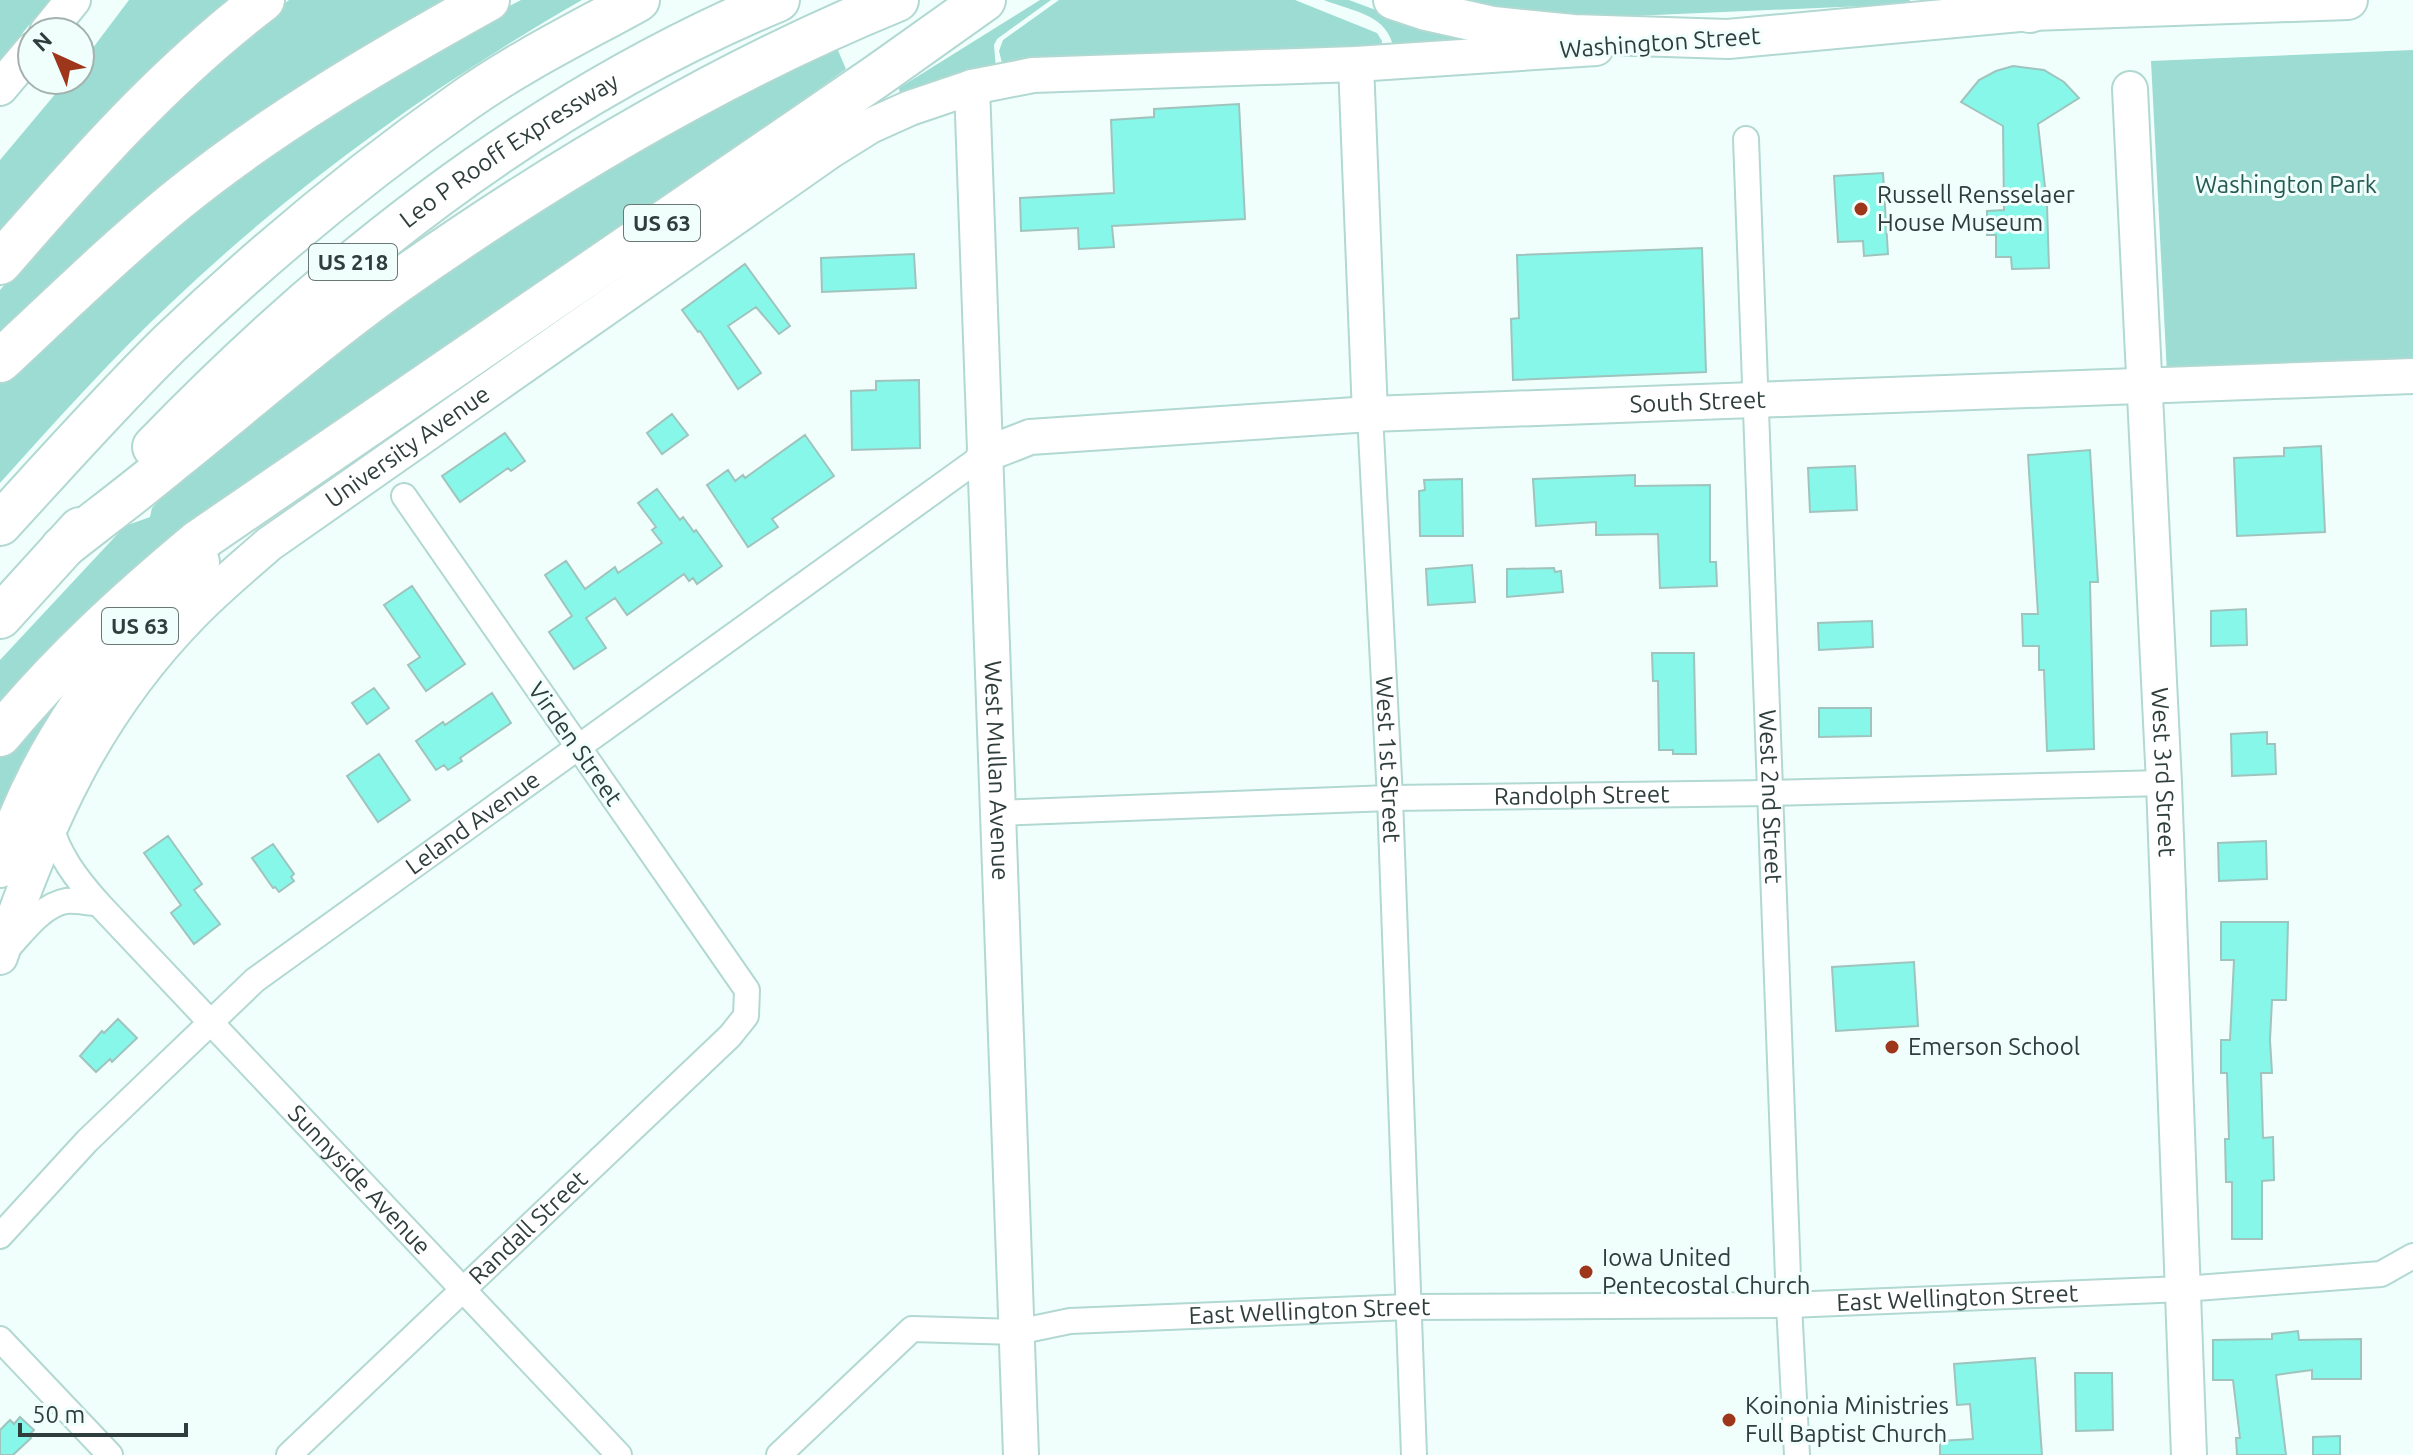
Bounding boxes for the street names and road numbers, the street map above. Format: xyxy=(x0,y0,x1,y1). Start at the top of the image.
street label: Washington Street xyxy=(1559,22,1762,63)
street label: Leo P Rooff Expressway xyxy=(394,67,623,233)
road number: US 63 xyxy=(624,205,700,241)
road number: US 218 xyxy=(309,244,397,280)
street label: University Avenue xyxy=(320,380,494,513)
street label: South Street xyxy=(1629,386,1767,418)
road number: US 63 xyxy=(102,608,178,644)
street label: West Mullan Avenue xyxy=(980,660,1014,881)
street label: West 1st Street xyxy=(1371,676,1406,844)
street label: Virden Street xyxy=(523,677,628,811)
street label: West 3rd Street xyxy=(2146,687,2181,858)
street label: West 2nd Street xyxy=(1754,709,1787,885)
street label: Leland Avenue xyxy=(400,765,545,880)
street label: Randolph Street xyxy=(1494,780,1670,810)
street label: Sunnyside Avenue xyxy=(283,1099,436,1260)
street label: Randall Street xyxy=(463,1165,593,1290)
street label: East Wellington Street xyxy=(1836,1279,2079,1316)
street label: East Wellington Street xyxy=(1188,1293,1431,1329)

